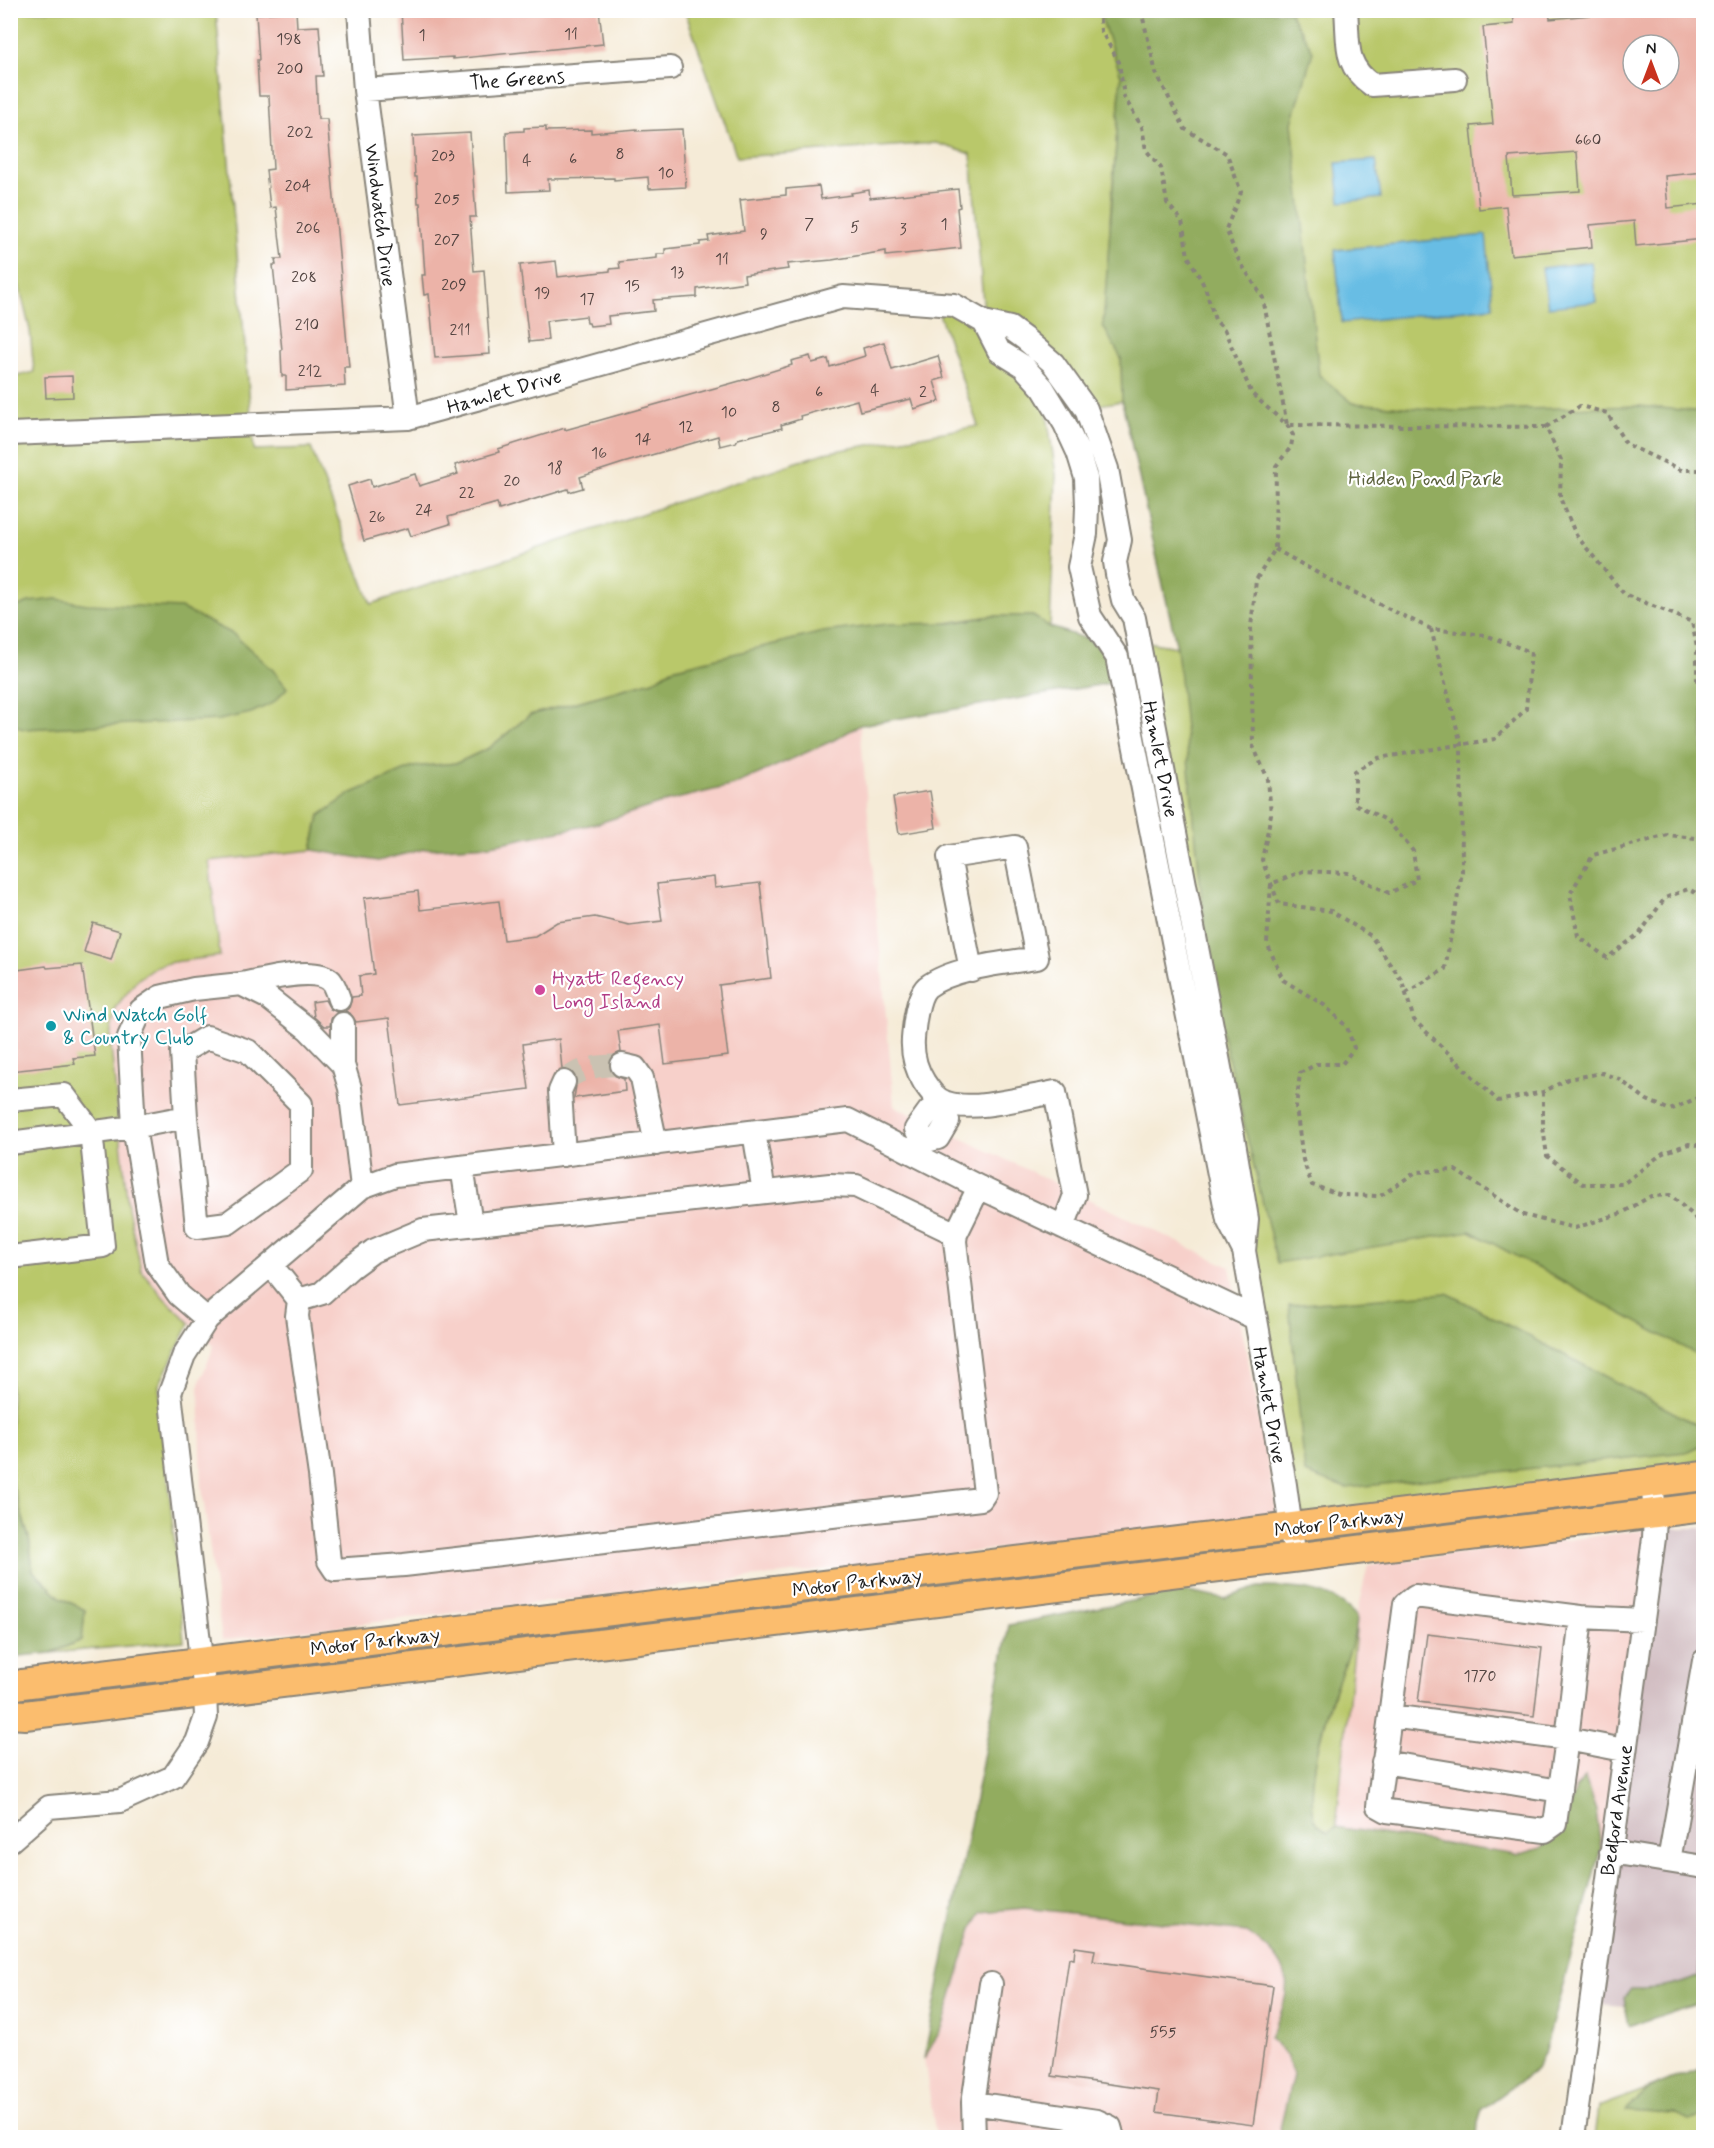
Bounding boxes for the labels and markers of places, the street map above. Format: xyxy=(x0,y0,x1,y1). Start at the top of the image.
place label: Hyatt Regency Long Island xyxy=(552,966,684,1017)
marker: Hyatt Regency Long Island xyxy=(533,983,547,997)
place label: Wind Watch Golf & Country Club xyxy=(63,1002,207,1052)
marker: Wind Watch Golf & Country Club xyxy=(44,1019,58,1033)

